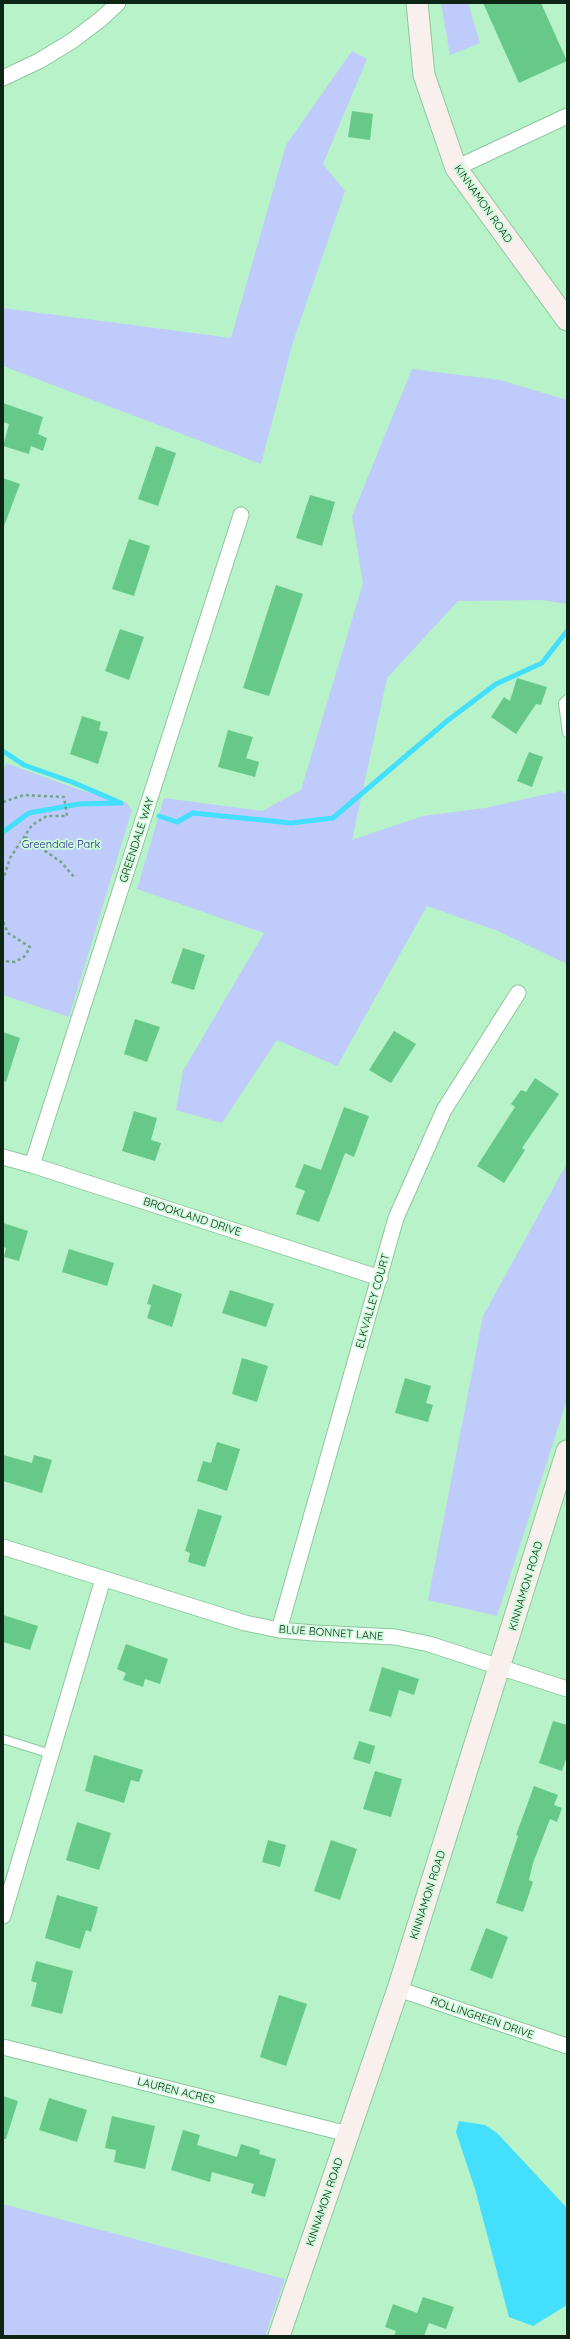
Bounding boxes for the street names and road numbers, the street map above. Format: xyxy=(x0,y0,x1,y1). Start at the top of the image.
street label: KINNAMON ROAD xyxy=(451,162,515,246)
street label: GREENDALE WAY xyxy=(117,796,157,884)
street label: BROOKLAND DRIVE xyxy=(141,1195,243,1239)
street label: ELKVALLEY COURT xyxy=(353,1252,393,1350)
street label: KINNAMON ROAD xyxy=(506,1540,546,1632)
street label: BLUE BONNET LANE xyxy=(278,1623,384,1643)
street label: KINNAMON ROAD xyxy=(407,1849,449,1941)
street label: ROLLINGREEN DRIVE xyxy=(429,1994,535,2042)
street label: LAUREN ACRES xyxy=(136,2075,216,2107)
street label: KINNAMON ROAD xyxy=(304,2156,346,2248)

